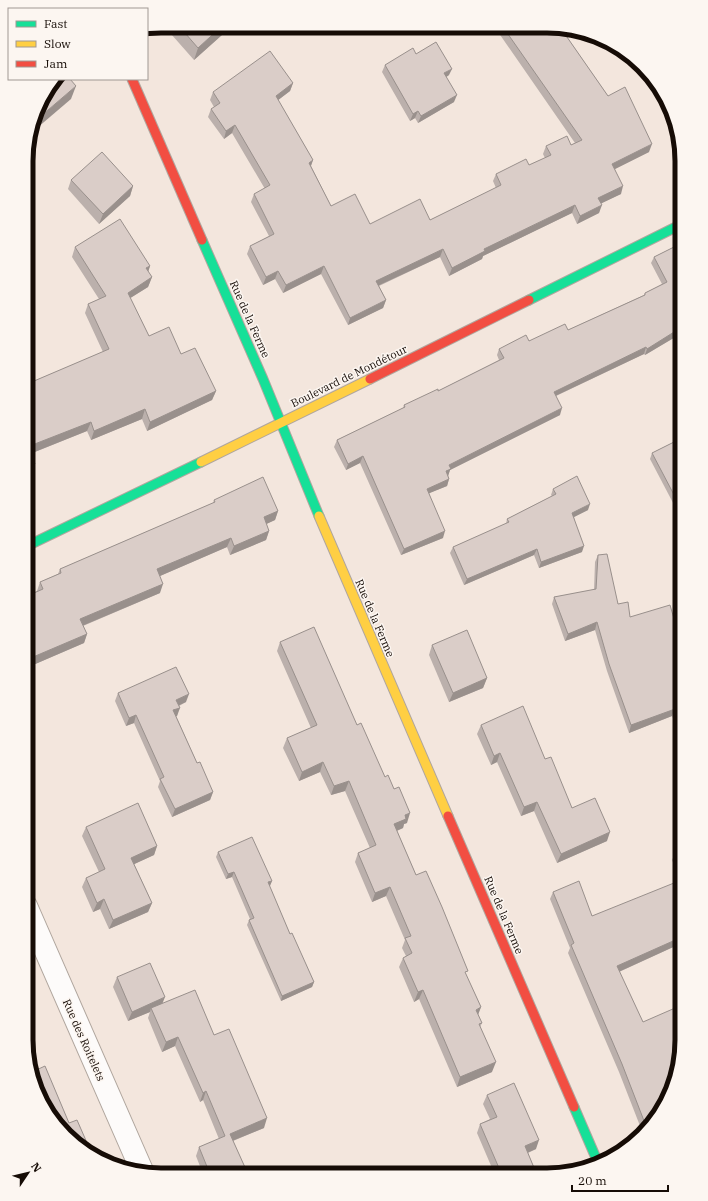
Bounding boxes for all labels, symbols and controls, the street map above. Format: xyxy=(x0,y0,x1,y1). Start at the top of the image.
legend xyxy=(8,8,148,80)
text: Fast xyxy=(44,16,68,31)
text: Slow xyxy=(44,36,71,51)
text: Jam xyxy=(44,56,68,71)
street label: Rue de la Ferme xyxy=(227,278,273,360)
street label: Boulevard de Mondétour xyxy=(289,342,410,410)
street label: Rue de la Ferme xyxy=(352,577,398,659)
street label: Rue de la Ferme xyxy=(481,874,527,956)
street label: Rue des Roitelets xyxy=(60,997,108,1083)
north arrow xyxy=(8,1153,48,1193)
text: N xyxy=(28,1160,45,1175)
scale bar xyxy=(572,1167,668,1193)
text: 20 m xyxy=(578,1173,607,1188)

